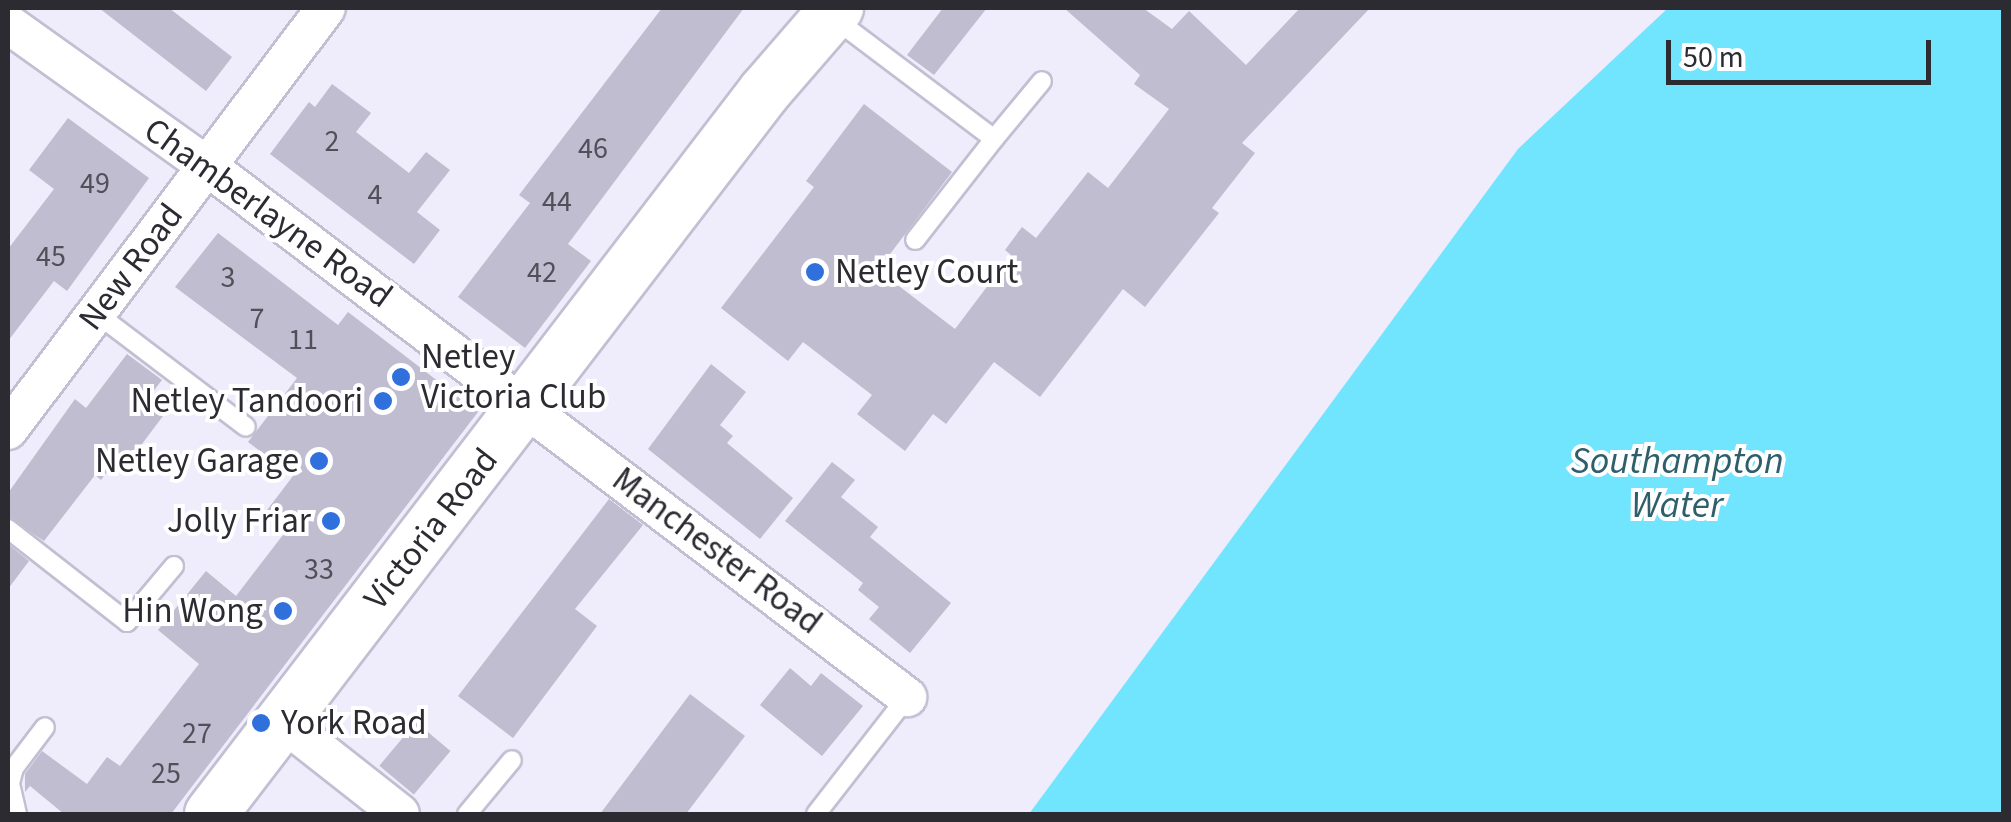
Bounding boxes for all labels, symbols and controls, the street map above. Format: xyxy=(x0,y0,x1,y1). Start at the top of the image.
scale bar xyxy=(1671,20,1936,82)
text: 50 m xyxy=(1683,36,1744,79)
street label: Chamberlayne Road xyxy=(136,109,400,317)
house number: 2 xyxy=(325,124,339,160)
house number: 46 xyxy=(578,131,608,167)
house number: 49 xyxy=(80,166,110,202)
house number: 4 xyxy=(368,177,382,213)
house number: 44 xyxy=(542,184,572,220)
street label: New Road xyxy=(70,195,192,339)
house number: 45 xyxy=(36,239,66,275)
place label: Netley Court xyxy=(835,251,1018,293)
house number: 42 xyxy=(527,255,557,291)
house number: 3 xyxy=(221,260,235,296)
marker: Netley Court xyxy=(804,261,826,283)
house number: 7 xyxy=(250,301,264,337)
house number: 11 xyxy=(288,322,318,358)
place label: Netley Victoria Club xyxy=(421,336,606,418)
marker: Netley Victoria Club xyxy=(390,366,412,388)
place label: Netley Tandoori xyxy=(131,380,363,422)
marker: Netley Tandoori xyxy=(372,390,394,412)
water label: Southampton Water xyxy=(1570,439,1784,528)
place label: Netley Garage xyxy=(95,440,299,482)
street label: Victoria Road xyxy=(355,440,507,618)
marker: Netley Garage xyxy=(308,450,330,472)
street label: Manchester Road xyxy=(604,459,830,643)
place label: Jolly Friar xyxy=(167,500,311,542)
marker: Jolly Friar xyxy=(320,510,342,532)
house number: 33 xyxy=(304,552,334,588)
place label: Hin Wong xyxy=(122,590,263,632)
marker: Hin Wong xyxy=(272,600,294,622)
place label: York Road xyxy=(281,702,427,744)
marker: York Road xyxy=(250,712,272,734)
house number: 27 xyxy=(182,716,212,752)
house number: 25 xyxy=(151,756,181,792)

